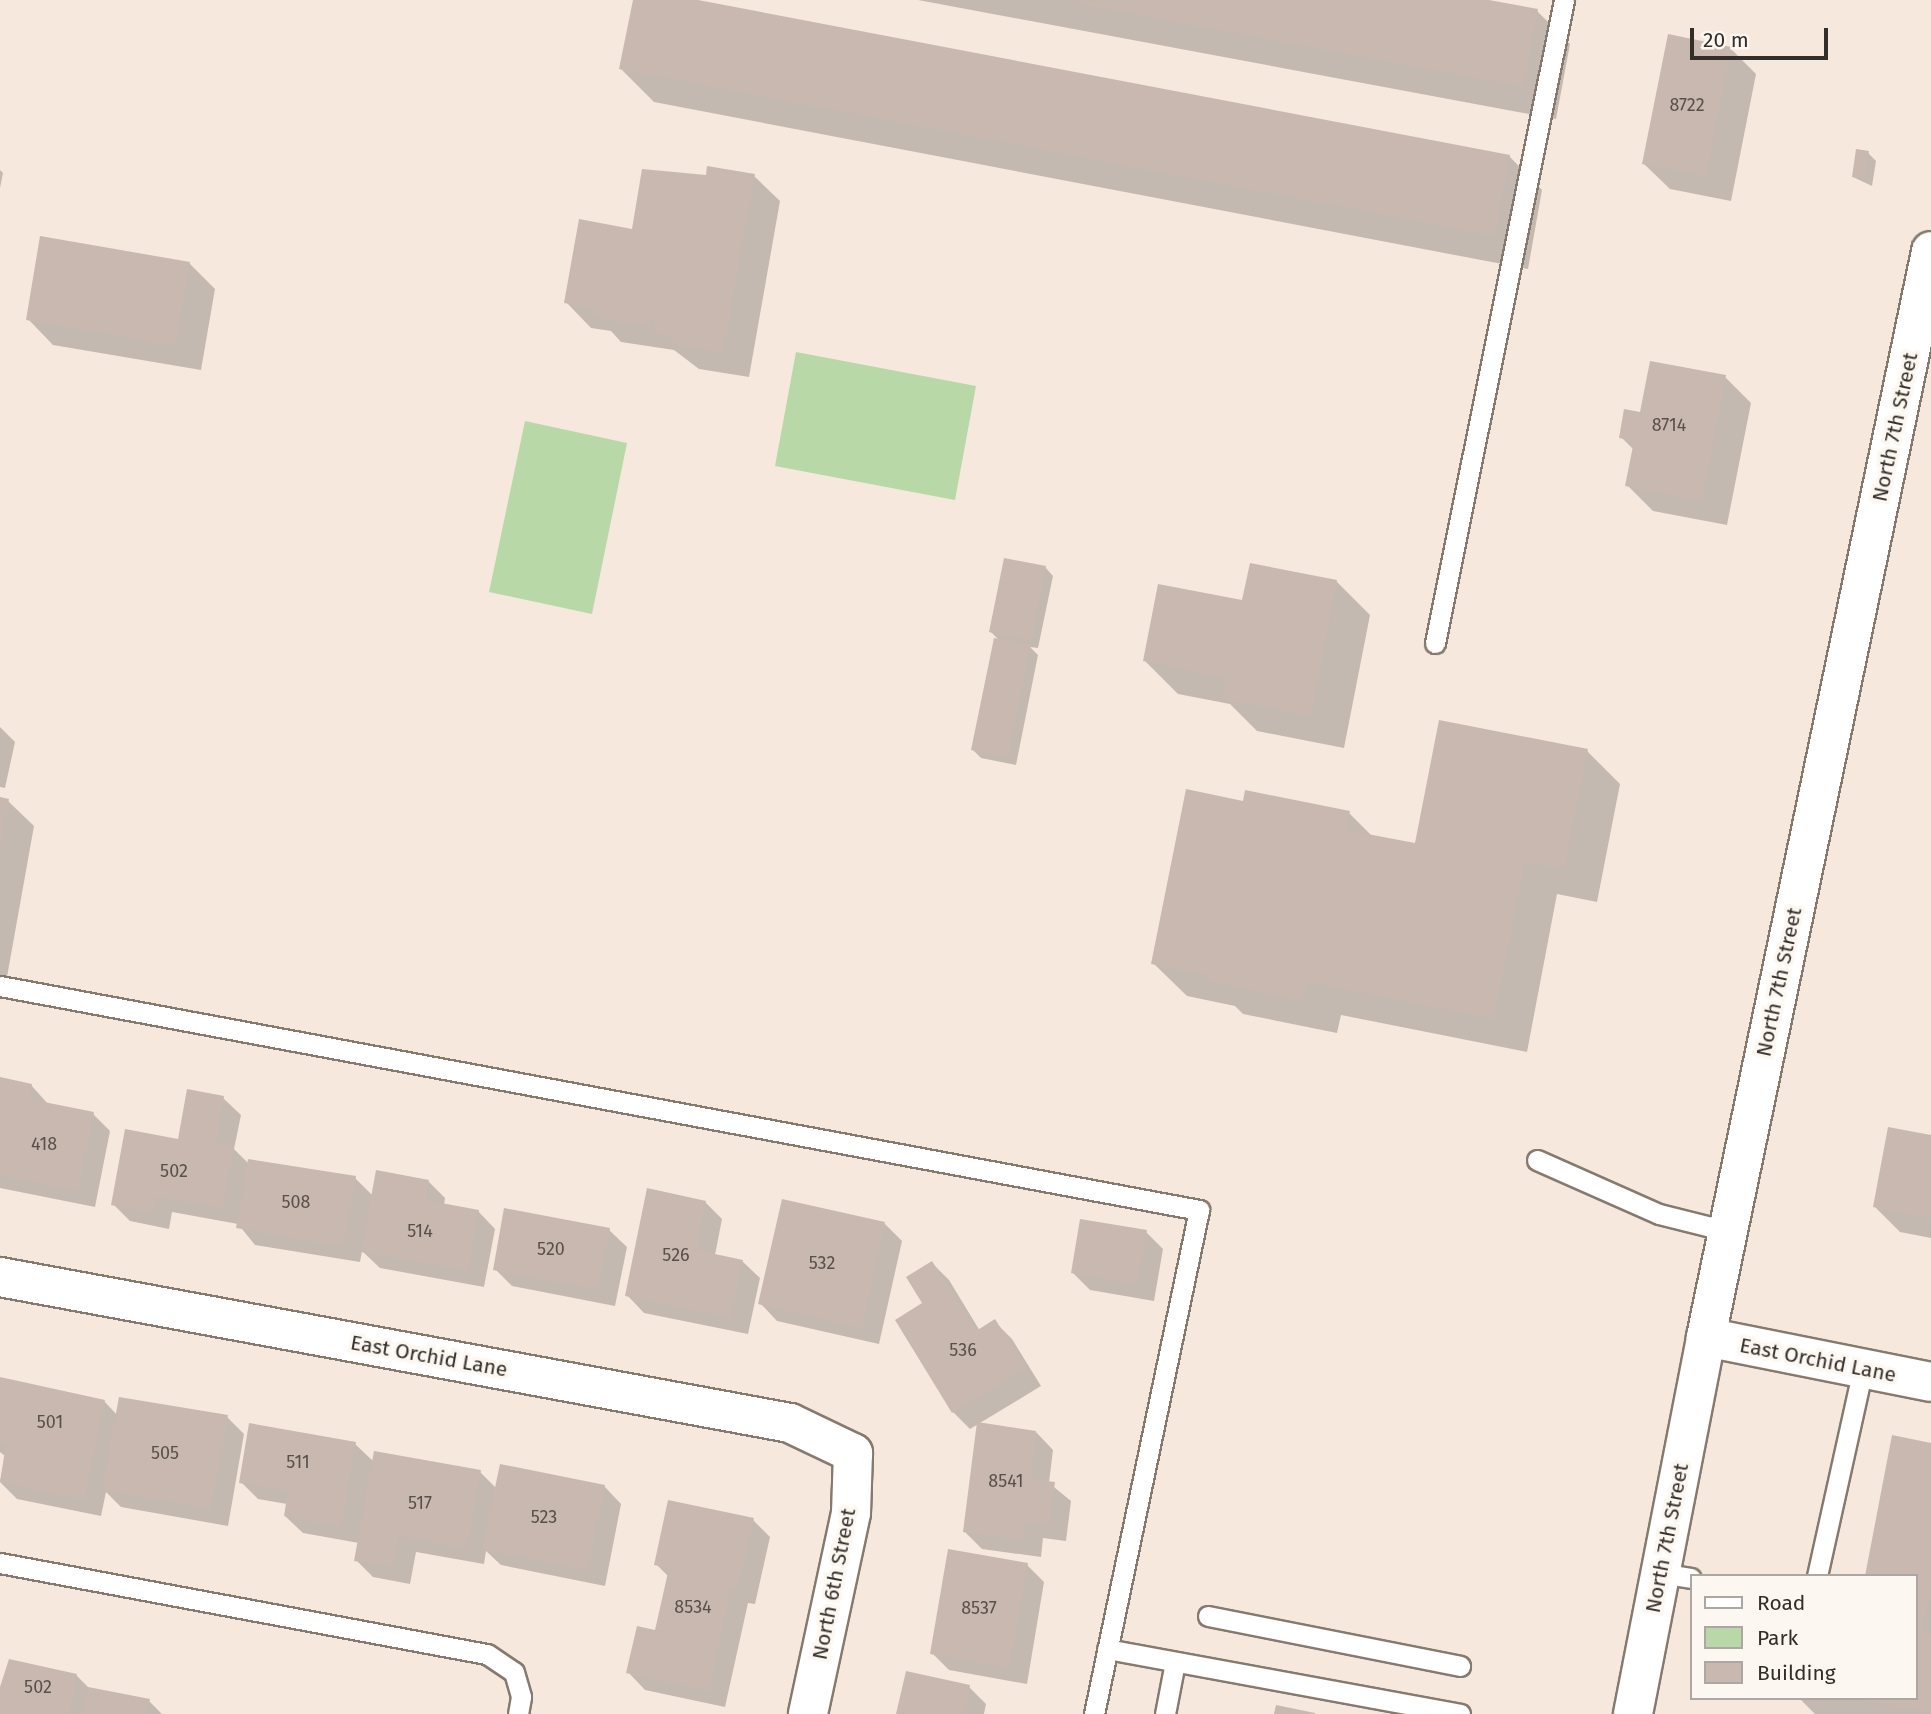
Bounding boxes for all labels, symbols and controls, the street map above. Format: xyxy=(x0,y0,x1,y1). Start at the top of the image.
scale bar xyxy=(1693,14,1831,58)
text: 20 m xyxy=(1703,27,1749,53)
house number: 8722 xyxy=(1669,94,1705,116)
street label: North 7th Street xyxy=(1867,350,1923,504)
house number: 8714 xyxy=(1652,414,1686,436)
street label: North 7th Street xyxy=(1751,905,1807,1059)
house number: 418 xyxy=(31,1133,57,1155)
house number: 502 xyxy=(160,1160,188,1182)
house number: 508 xyxy=(282,1191,310,1213)
house number: 514 xyxy=(407,1220,433,1242)
house number: 520 xyxy=(537,1238,565,1260)
house number: 526 xyxy=(662,1244,690,1266)
house number: 532 xyxy=(809,1252,835,1274)
street label: East Orchid Lane xyxy=(349,1330,509,1382)
street label: East Orchid Lane xyxy=(1738,1332,1898,1388)
house number: 536 xyxy=(949,1339,977,1361)
house number: 501 xyxy=(37,1411,63,1433)
house number: 505 xyxy=(151,1442,179,1464)
house number: 511 xyxy=(286,1451,310,1473)
street label: North 7th Street xyxy=(1640,1461,1694,1615)
house number: 8541 xyxy=(988,1470,1024,1492)
house number: 517 xyxy=(408,1492,432,1514)
house number: 523 xyxy=(531,1506,557,1528)
street label: North 6th Street xyxy=(807,1506,861,1662)
legend xyxy=(1689,1574,1917,1700)
text: Road xyxy=(1757,1590,1805,1616)
house number: 8534 xyxy=(674,1596,712,1618)
house number: 8537 xyxy=(961,1597,997,1619)
text: Park xyxy=(1757,1625,1798,1651)
text: Building xyxy=(1757,1660,1836,1686)
house number: 502 xyxy=(24,1676,52,1698)

